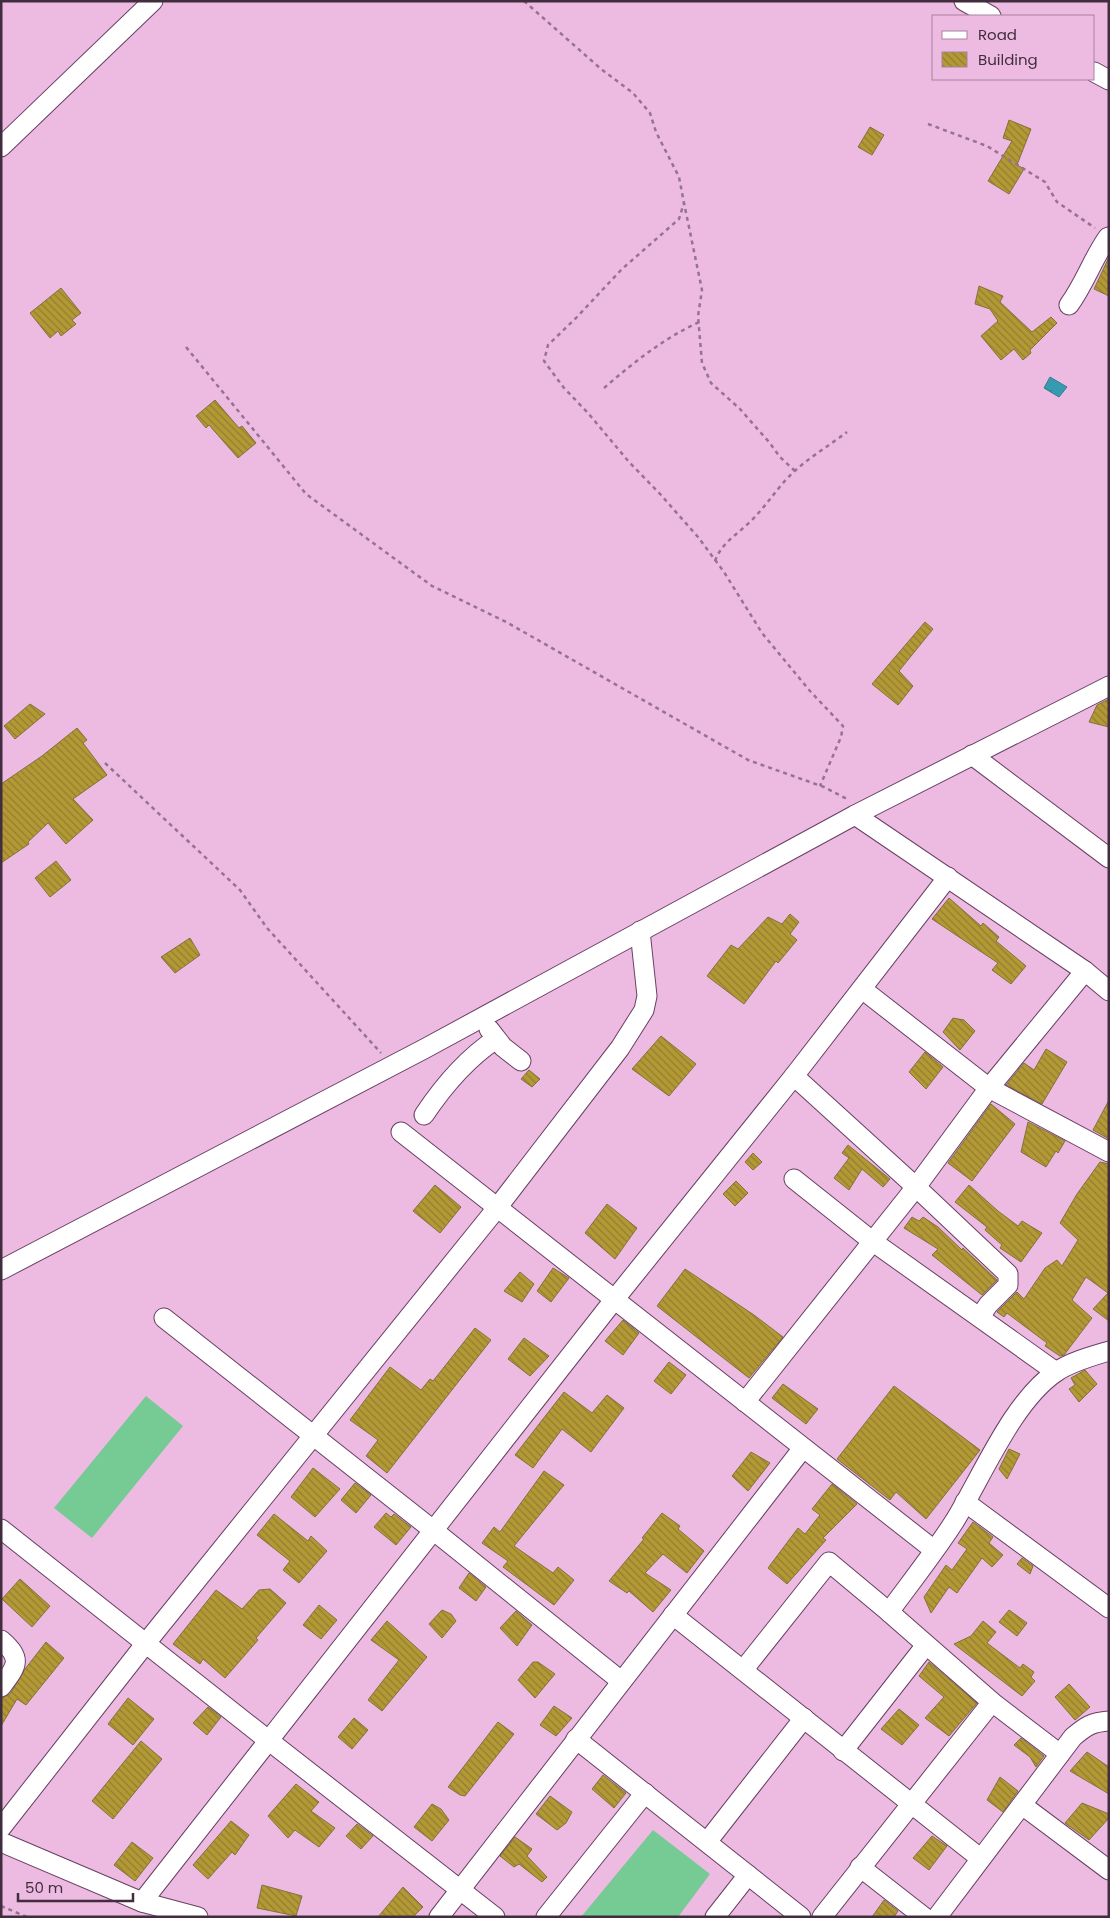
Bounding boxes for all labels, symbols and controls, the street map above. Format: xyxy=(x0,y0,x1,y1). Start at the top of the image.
legend xyxy=(932,15,1095,80)
text: Road xyxy=(978,24,1017,45)
text: Building xyxy=(978,49,1038,70)
scale bar xyxy=(18,1870,132,1902)
text: 50 m xyxy=(25,1877,63,1898)

